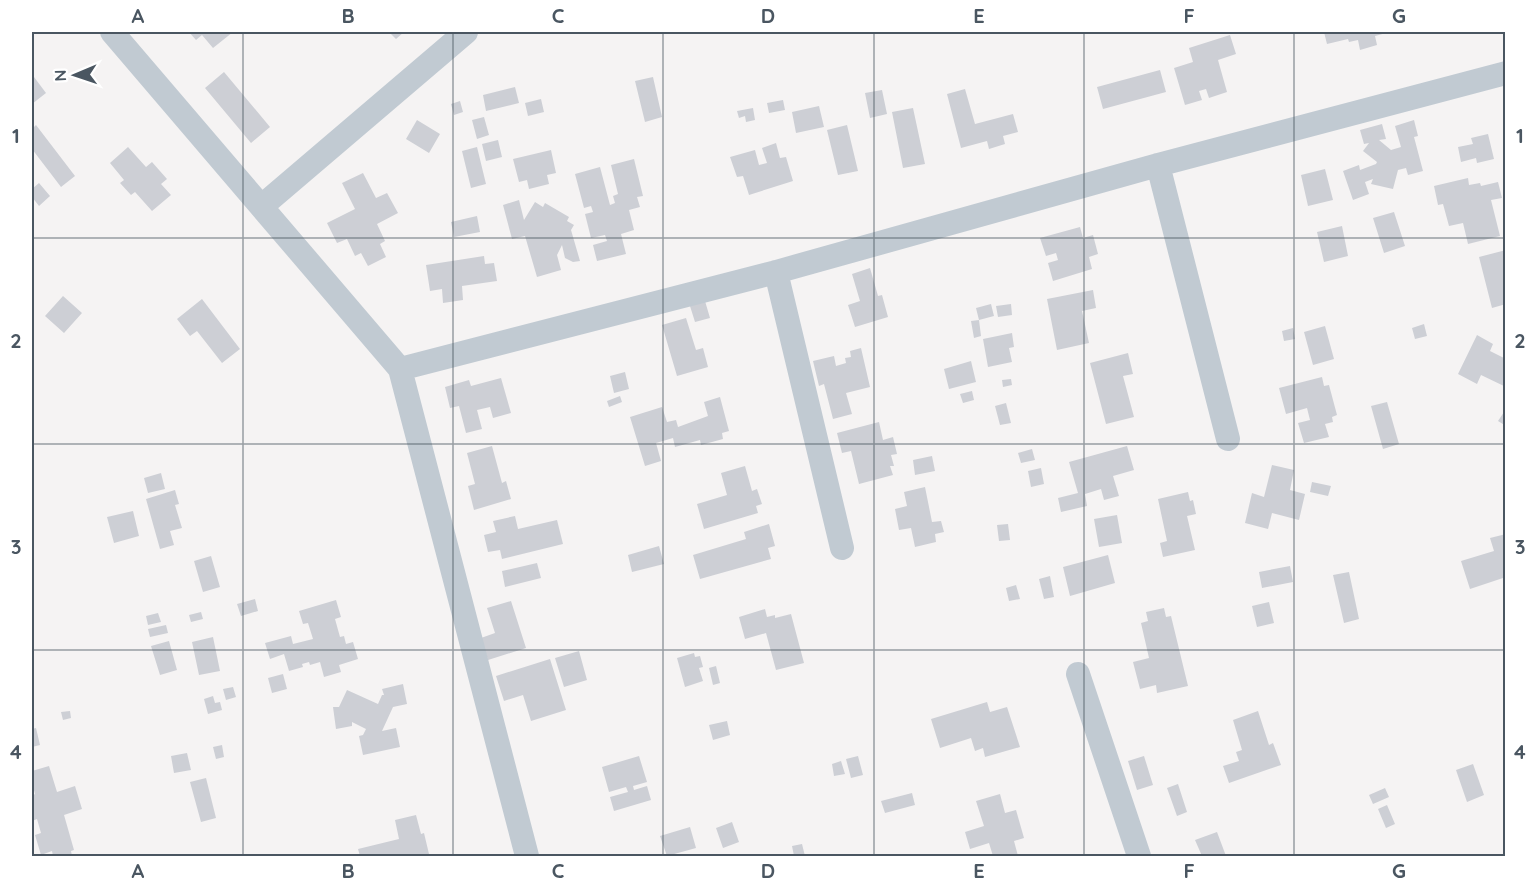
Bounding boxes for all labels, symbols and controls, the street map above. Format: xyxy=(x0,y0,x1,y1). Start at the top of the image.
text: A xyxy=(132,3,145,28)
text: B xyxy=(341,3,355,28)
text: C xyxy=(552,3,565,28)
text: D xyxy=(761,3,775,28)
text: E xyxy=(973,3,985,28)
text: F xyxy=(1183,3,1195,28)
text: G xyxy=(1392,3,1406,28)
north arrow xyxy=(45,45,105,105)
text: N xyxy=(50,69,70,82)
text: 1 xyxy=(12,123,20,148)
text: 1 xyxy=(1516,123,1524,148)
text: 2 xyxy=(10,328,22,353)
text: 2 xyxy=(1514,328,1526,353)
text: 3 xyxy=(11,534,21,559)
text: 3 xyxy=(1515,534,1525,559)
text: 4 xyxy=(10,739,22,764)
text: 4 xyxy=(1514,739,1526,764)
text: A xyxy=(132,858,145,883)
text: B xyxy=(341,858,355,883)
text: C xyxy=(552,858,565,883)
text: D xyxy=(761,858,775,883)
text: E xyxy=(973,858,985,883)
text: F xyxy=(1183,858,1195,883)
text: G xyxy=(1392,858,1406,883)

